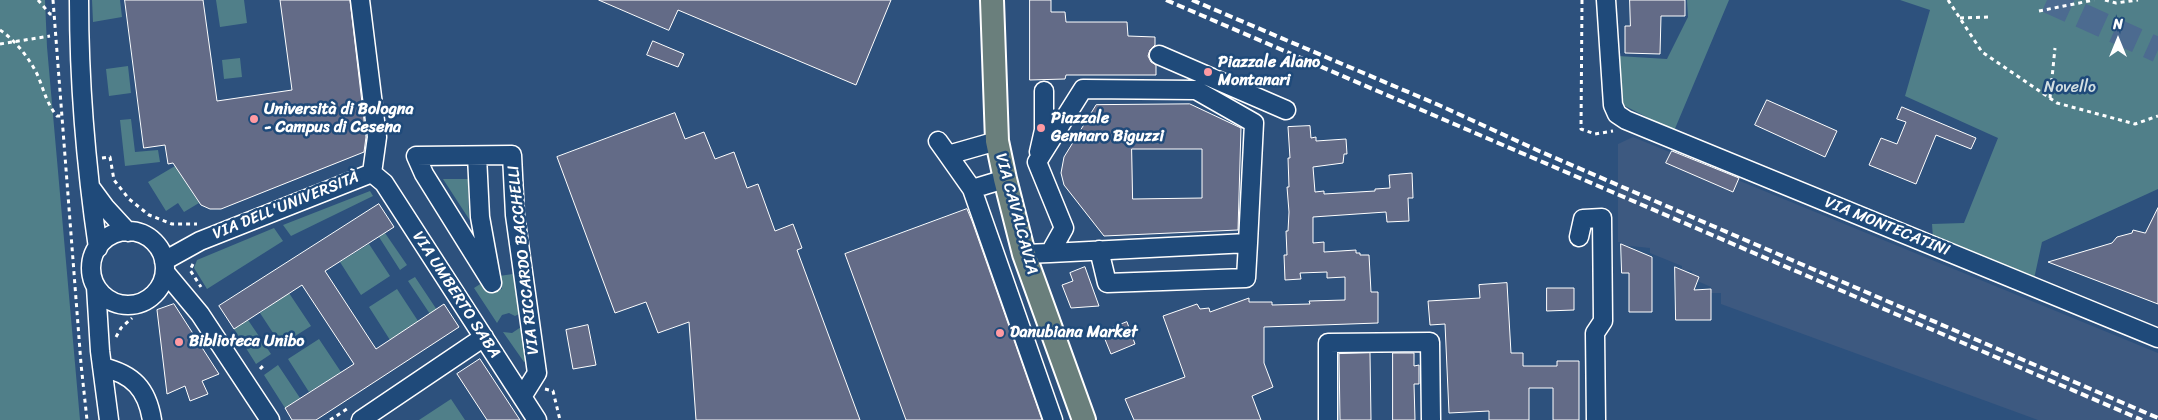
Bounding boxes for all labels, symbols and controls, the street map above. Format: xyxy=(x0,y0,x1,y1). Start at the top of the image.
text: N xyxy=(2113,12,2123,37)
north arrow xyxy=(2093,15,2143,65)
place label: Piazzale Alano Montanari xyxy=(1218,53,1320,91)
marker: Piazzale Alano Montanari xyxy=(1202,66,1214,78)
park label: Novello xyxy=(2044,78,2096,98)
place label: Università di Bologna - Campus di Cesena xyxy=(264,100,414,138)
place label: Piazzale Gennaro Biguzzi xyxy=(1051,109,1164,147)
marker: Università di Bologna - Campus di Cesena xyxy=(248,113,260,125)
marker: Piazzale Gennaro Biguzzi xyxy=(1035,122,1047,134)
street label: VIA CAVALCAVIA xyxy=(991,151,1041,277)
street label: VIA RICCARDO BACCHELLI xyxy=(505,164,543,356)
street label: VIA DELL'UNIVERSITÀ xyxy=(210,168,362,244)
street label: VIA MONTECATINI xyxy=(1822,193,1952,261)
street label: VIA UMBERTO SABA xyxy=(408,228,504,362)
place label: Danubiana Market xyxy=(1010,323,1137,343)
marker: Danubiana Market xyxy=(994,327,1006,339)
place label: Biblioteca Unibo xyxy=(189,332,304,352)
marker: Biblioteca Unibo xyxy=(173,336,185,348)

